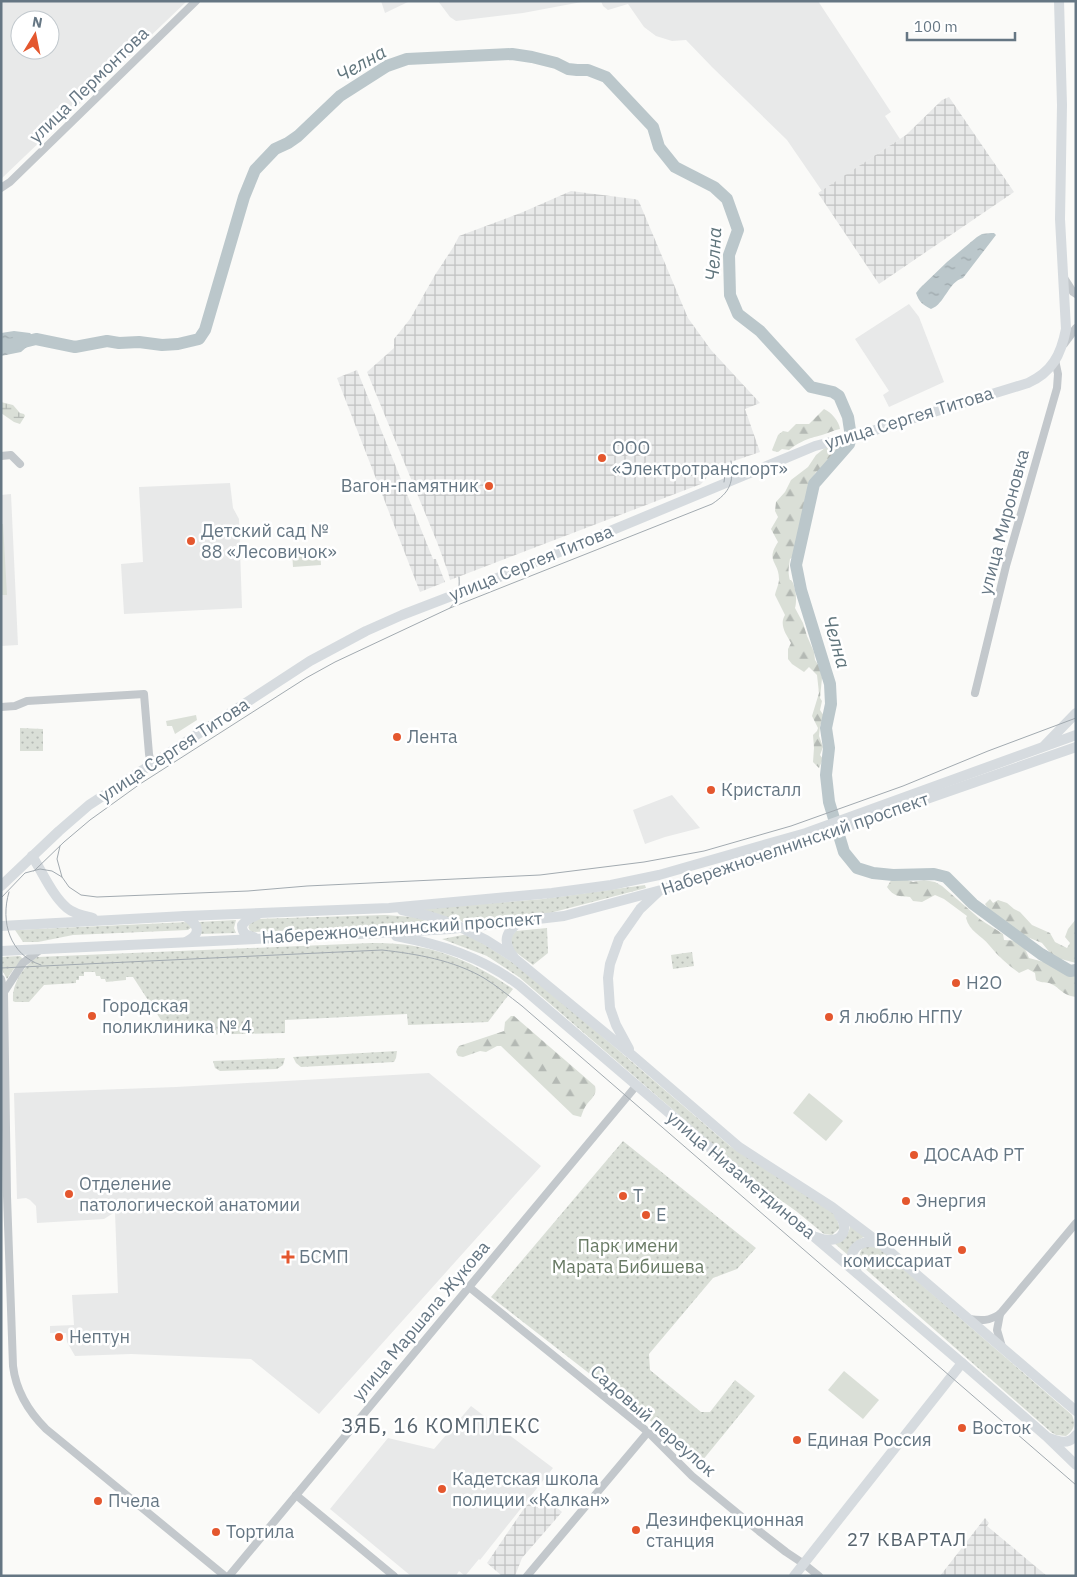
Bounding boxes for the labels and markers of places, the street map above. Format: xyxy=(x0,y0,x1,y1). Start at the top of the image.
place label: ООО «Электротранспорт» xyxy=(612,436,788,480)
marker: ООО «Электротранспорт» xyxy=(596,452,608,464)
place label: Вагон-памятник xyxy=(341,474,479,497)
marker: Вагон-памятник xyxy=(483,480,495,492)
place label: Детский сад № 88 «Лесовичок» xyxy=(201,519,337,563)
marker: Детский сад № 88 «Лесовичок» xyxy=(185,535,197,547)
place label: Лента xyxy=(407,725,458,748)
marker: Лента xyxy=(391,731,403,743)
place label: Кристалл xyxy=(721,778,801,801)
marker: Кристалл xyxy=(705,784,717,796)
place label: H2O xyxy=(966,971,1002,994)
marker: H2O xyxy=(950,977,962,989)
place label: Городская поликлиника № 4 xyxy=(102,994,252,1038)
place label: Я люблю НГПУ xyxy=(839,1005,963,1028)
marker: Городская поликлиника № 4 xyxy=(86,1010,98,1022)
marker: Я люблю НГПУ xyxy=(823,1011,835,1023)
place label: ДОСААФ РТ xyxy=(924,1143,1024,1166)
marker: ДОСААФ РТ xyxy=(908,1149,920,1161)
place label: Отделение патологической анатомии xyxy=(79,1172,300,1216)
place label: Т xyxy=(633,1184,643,1207)
marker: Отделение патологической анатомии xyxy=(63,1188,75,1200)
place label: Энергия xyxy=(916,1189,986,1212)
marker: Т xyxy=(617,1190,629,1202)
marker: Энергия xyxy=(900,1195,912,1207)
place label: Е xyxy=(656,1203,667,1226)
marker: Е xyxy=(640,1209,652,1221)
place label: Военный комиссариат xyxy=(843,1228,952,1272)
marker: Военный комиссариат xyxy=(956,1244,968,1256)
place label: БСМП xyxy=(299,1245,349,1268)
marker: БСМП xyxy=(281,1250,295,1264)
place label: Нептун xyxy=(69,1325,130,1348)
marker: Нептун xyxy=(53,1331,65,1343)
place label: Восток xyxy=(972,1416,1031,1439)
marker: Восток xyxy=(956,1422,968,1434)
place label: Единая Россия xyxy=(807,1428,932,1451)
marker: Единая Россия xyxy=(791,1434,803,1446)
place label: Кадетская школа полиции «Калкан» xyxy=(452,1467,609,1511)
marker: Кадетская школа полиции «Калкан» xyxy=(436,1483,448,1495)
place label: Пчела xyxy=(108,1489,160,1512)
marker: Пчела xyxy=(92,1495,104,1507)
place label: Дезинфекционная станция xyxy=(646,1508,804,1552)
place label: Тортила xyxy=(226,1520,295,1543)
marker: Дезинфекционная станция xyxy=(630,1524,642,1536)
marker: Тортила xyxy=(210,1526,222,1538)

